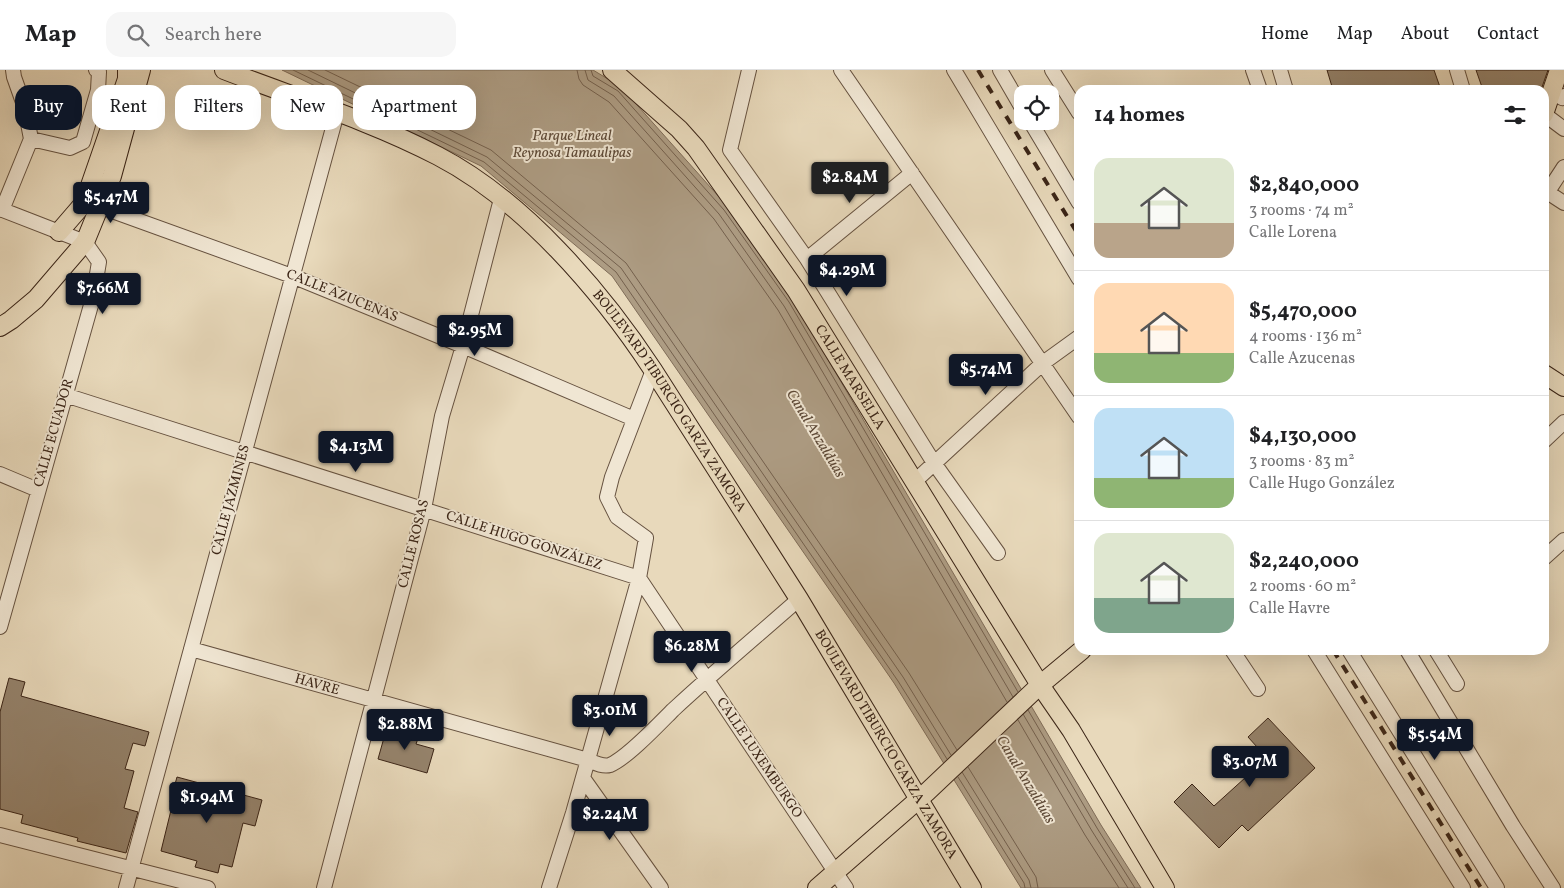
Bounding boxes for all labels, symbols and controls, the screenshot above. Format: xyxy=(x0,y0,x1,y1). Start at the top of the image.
search box xyxy=(106,12,456,57)
text: Map xyxy=(25,18,76,52)
icon: search xyxy=(124,21,152,49)
text: Search here xyxy=(164,22,262,48)
text: Home xyxy=(1261,22,1309,47)
text: Map xyxy=(1337,22,1373,47)
text: About xyxy=(1401,22,1449,47)
text: Contact xyxy=(1477,22,1539,47)
chip: Buy xyxy=(15,85,82,130)
chip: Rent xyxy=(92,85,165,130)
chip: Filters xyxy=(175,85,261,130)
chip: New xyxy=(271,85,343,130)
chip: Apartment xyxy=(353,85,476,130)
map controls xyxy=(1014,85,1059,130)
button: locate xyxy=(1014,85,1059,130)
text: 14 homes xyxy=(1094,101,1185,130)
icon: filters xyxy=(1501,101,1529,129)
water label: Parque Lineal Reynosa Tamaulipas xyxy=(512,126,632,164)
pin: $2.84M xyxy=(809,162,891,204)
text: $2.84M xyxy=(822,167,878,189)
text: $2,840,000 xyxy=(1249,171,1359,200)
icon: home xyxy=(1134,178,1194,238)
pin: $5.47M xyxy=(70,182,152,224)
text: $5.47M xyxy=(84,187,138,209)
text: 3 rooms · 74 m² xyxy=(1249,200,1354,222)
text: Calle Lorena xyxy=(1249,222,1337,244)
pin: $4.29M xyxy=(806,254,888,297)
text: $4.29M xyxy=(819,260,875,282)
street label: CALLE AZUCENAS xyxy=(283,265,401,327)
pin: $7.66M xyxy=(62,272,144,315)
text: $7.66M xyxy=(77,278,129,300)
street label: BOULEVARD TIBURCIO GARZA ZAMORA xyxy=(588,286,751,516)
text: $5,470,000 xyxy=(1249,297,1357,326)
icon: home xyxy=(1134,303,1194,363)
pin: $2.95M xyxy=(434,314,516,357)
text: $2.95M xyxy=(448,320,502,342)
street label: CALLE MARSELLA xyxy=(810,321,890,433)
text: 4 rooms · 136 m² xyxy=(1249,326,1362,348)
text: Calle Azucenas xyxy=(1249,348,1355,370)
pin: $5.74M xyxy=(945,354,1027,396)
text: $5.74M xyxy=(960,359,1012,381)
street label: CALLE ECUADOR xyxy=(29,376,79,489)
water label: Canal Anzaldúas xyxy=(780,386,850,483)
text: $4,130,000 xyxy=(1249,422,1357,451)
icon: home xyxy=(1134,428,1194,488)
pin: $4.13M xyxy=(315,430,397,473)
text: $4.13M xyxy=(329,436,383,458)
street label: CALLE JAZMINES xyxy=(207,443,255,557)
text: 3 rooms · 83 m² xyxy=(1249,451,1354,473)
text: Calle Hugo González xyxy=(1249,473,1395,495)
street label: CALLE ROSAS xyxy=(394,498,434,590)
street label: CALLE HUGO GONZÁLEZ xyxy=(443,507,605,575)
text: $2,240,000 xyxy=(1249,547,1359,576)
icon: home xyxy=(1134,553,1194,613)
text: 2 rooms · 60 m² xyxy=(1249,576,1356,598)
text: Calle Havre xyxy=(1249,598,1330,620)
street label: BOULEVARD TIBURCIO GARZA ZAMORA xyxy=(810,626,962,863)
pin: $6.28M xyxy=(651,630,733,673)
text: $6.28M xyxy=(665,636,719,658)
street label: HAVRE xyxy=(292,670,342,700)
pin: $3.01M xyxy=(569,694,651,737)
street label: CALLE LUXEMBURGO xyxy=(711,694,807,822)
text: $3.01M xyxy=(583,700,637,722)
pin: $2.88M xyxy=(364,708,446,751)
text: $2.88M xyxy=(378,714,432,736)
pin: $5.54M xyxy=(1394,718,1476,761)
text: $5.54M xyxy=(1408,724,1462,746)
water label: Canal Anzaldúas xyxy=(990,732,1060,829)
pin: $3.07M xyxy=(1209,746,1291,788)
text: $3.07M xyxy=(1223,751,1277,773)
pin: $1.94M xyxy=(166,782,248,824)
text: $1.94M xyxy=(180,787,234,809)
pin: $2.24M xyxy=(569,798,651,841)
text: $2.24M xyxy=(582,804,638,826)

